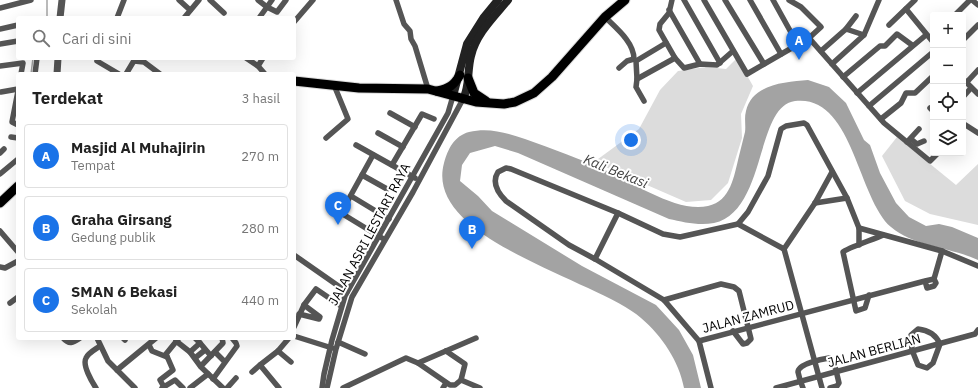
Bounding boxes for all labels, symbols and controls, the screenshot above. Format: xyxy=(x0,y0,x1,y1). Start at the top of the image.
map controls xyxy=(930,12,966,156)
button: + xyxy=(930,12,966,48)
search box xyxy=(16,16,296,60)
icon: search xyxy=(30,27,52,49)
pin: A xyxy=(786,27,812,60)
text: Cari di sini xyxy=(62,29,131,48)
button: − xyxy=(930,48,966,84)
button: locate xyxy=(930,84,966,120)
text: Terdekat xyxy=(32,87,103,109)
text: 3 hasil xyxy=(242,90,280,107)
button: layers xyxy=(930,120,966,156)
your location xyxy=(621,130,641,150)
text: Masjid Al Muhajirin xyxy=(71,138,206,157)
text: A xyxy=(42,148,50,165)
text: 270 m xyxy=(241,148,279,165)
water label: Kali Bekasi xyxy=(581,150,651,192)
text: Tempat xyxy=(71,157,115,174)
street label: JALAN ASRI LESTARI RAYA xyxy=(325,159,415,308)
pin: C xyxy=(325,192,351,225)
text: Graha Girsang xyxy=(71,210,172,229)
pin: B xyxy=(459,216,485,249)
text: B xyxy=(42,220,50,237)
text: 280 m xyxy=(241,220,279,237)
text: Gedung publik xyxy=(71,229,156,246)
text: SMAN 6 Bekasi xyxy=(71,282,177,301)
text: C xyxy=(42,292,50,309)
text: 440 m xyxy=(241,292,279,309)
street label: JALAN ZAMRUD xyxy=(700,296,796,337)
text: Sekolah xyxy=(71,301,117,318)
street label: JALAN BERLIAN xyxy=(826,330,923,371)

